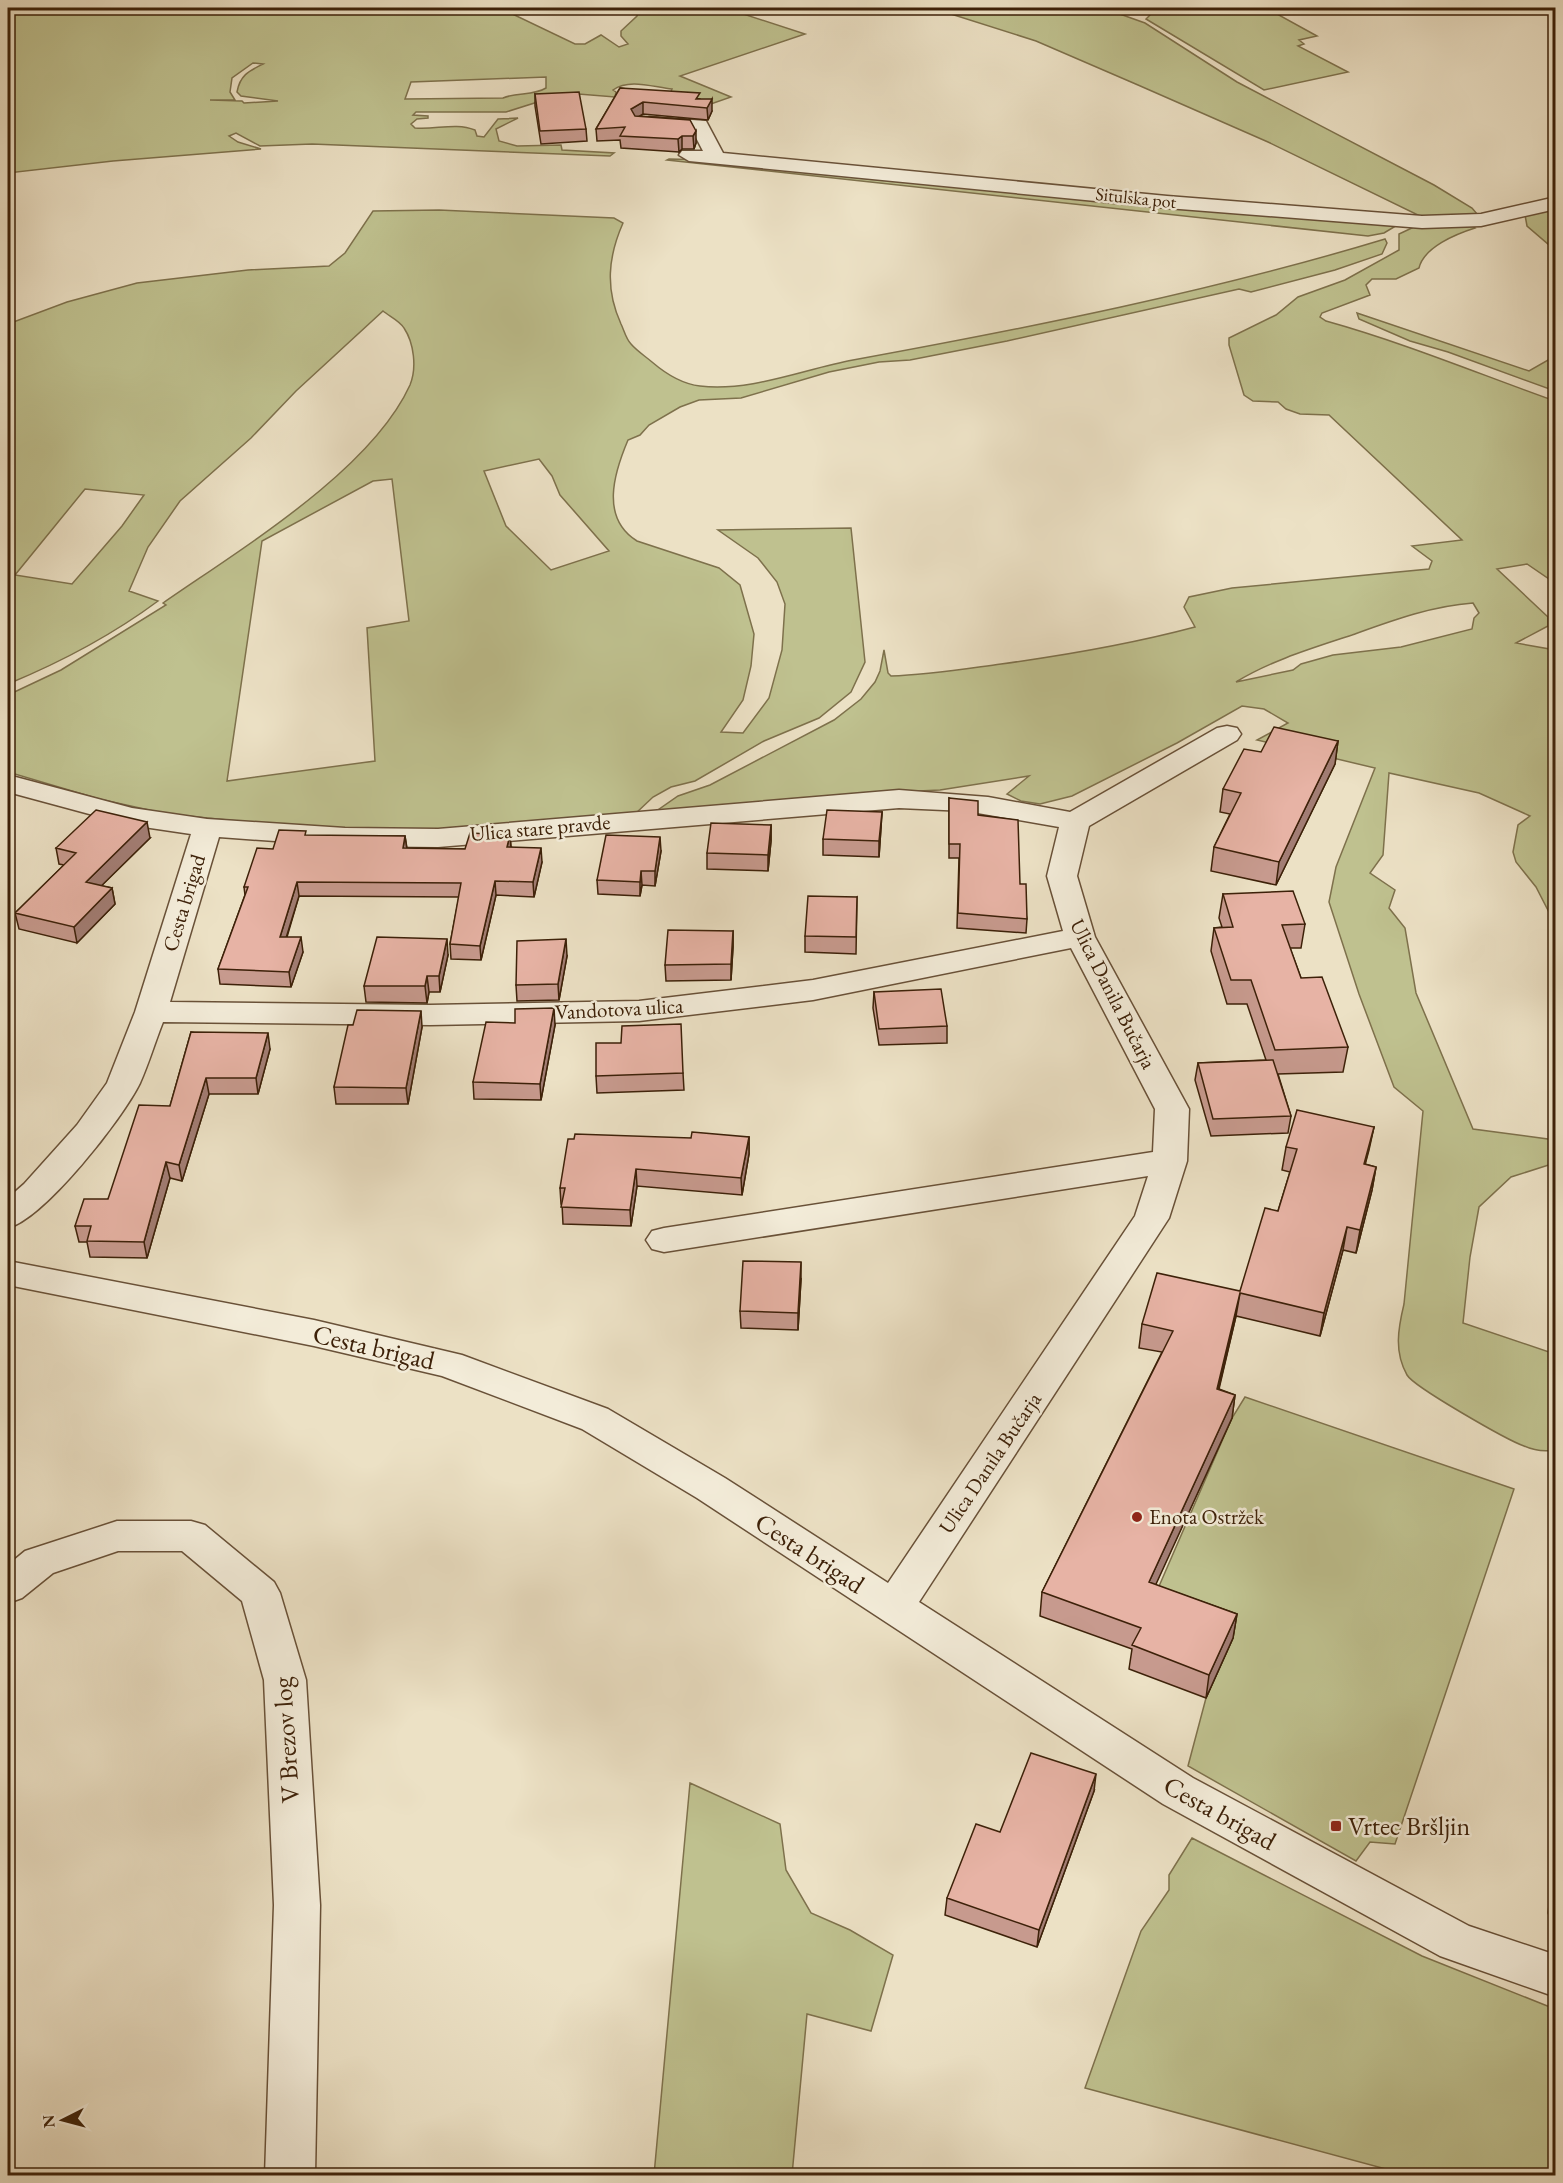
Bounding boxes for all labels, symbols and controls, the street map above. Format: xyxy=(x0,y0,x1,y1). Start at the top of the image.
street label: Situlska pot xyxy=(1094,182,1178,213)
street label: Ulica stare pravde xyxy=(469,808,611,847)
street label: Cesta brigad xyxy=(156,851,211,955)
street label: Ulica Danila Bučarja xyxy=(1064,914,1163,1074)
street label: Vandotova ulica xyxy=(554,992,684,1025)
street label: Cesta brigad xyxy=(310,1316,439,1378)
street label: Ulica Danila Bučarja xyxy=(932,1386,1047,1539)
place label: Enota Ostržek xyxy=(1149,1503,1265,1530)
street label: Cesta brigad xyxy=(749,1505,872,1601)
marker: Enota Ostržek xyxy=(1130,1510,1144,1524)
street label: V Brezov log xyxy=(265,1675,307,1804)
street label: Cesta brigad xyxy=(1158,1768,1283,1858)
place label: Vrtec Bršljin xyxy=(1348,1809,1470,1843)
marker: Vrtec Bršljin xyxy=(1329,1819,1343,1833)
north arrow xyxy=(33,2090,93,2150)
text: N xyxy=(37,2114,60,2129)

